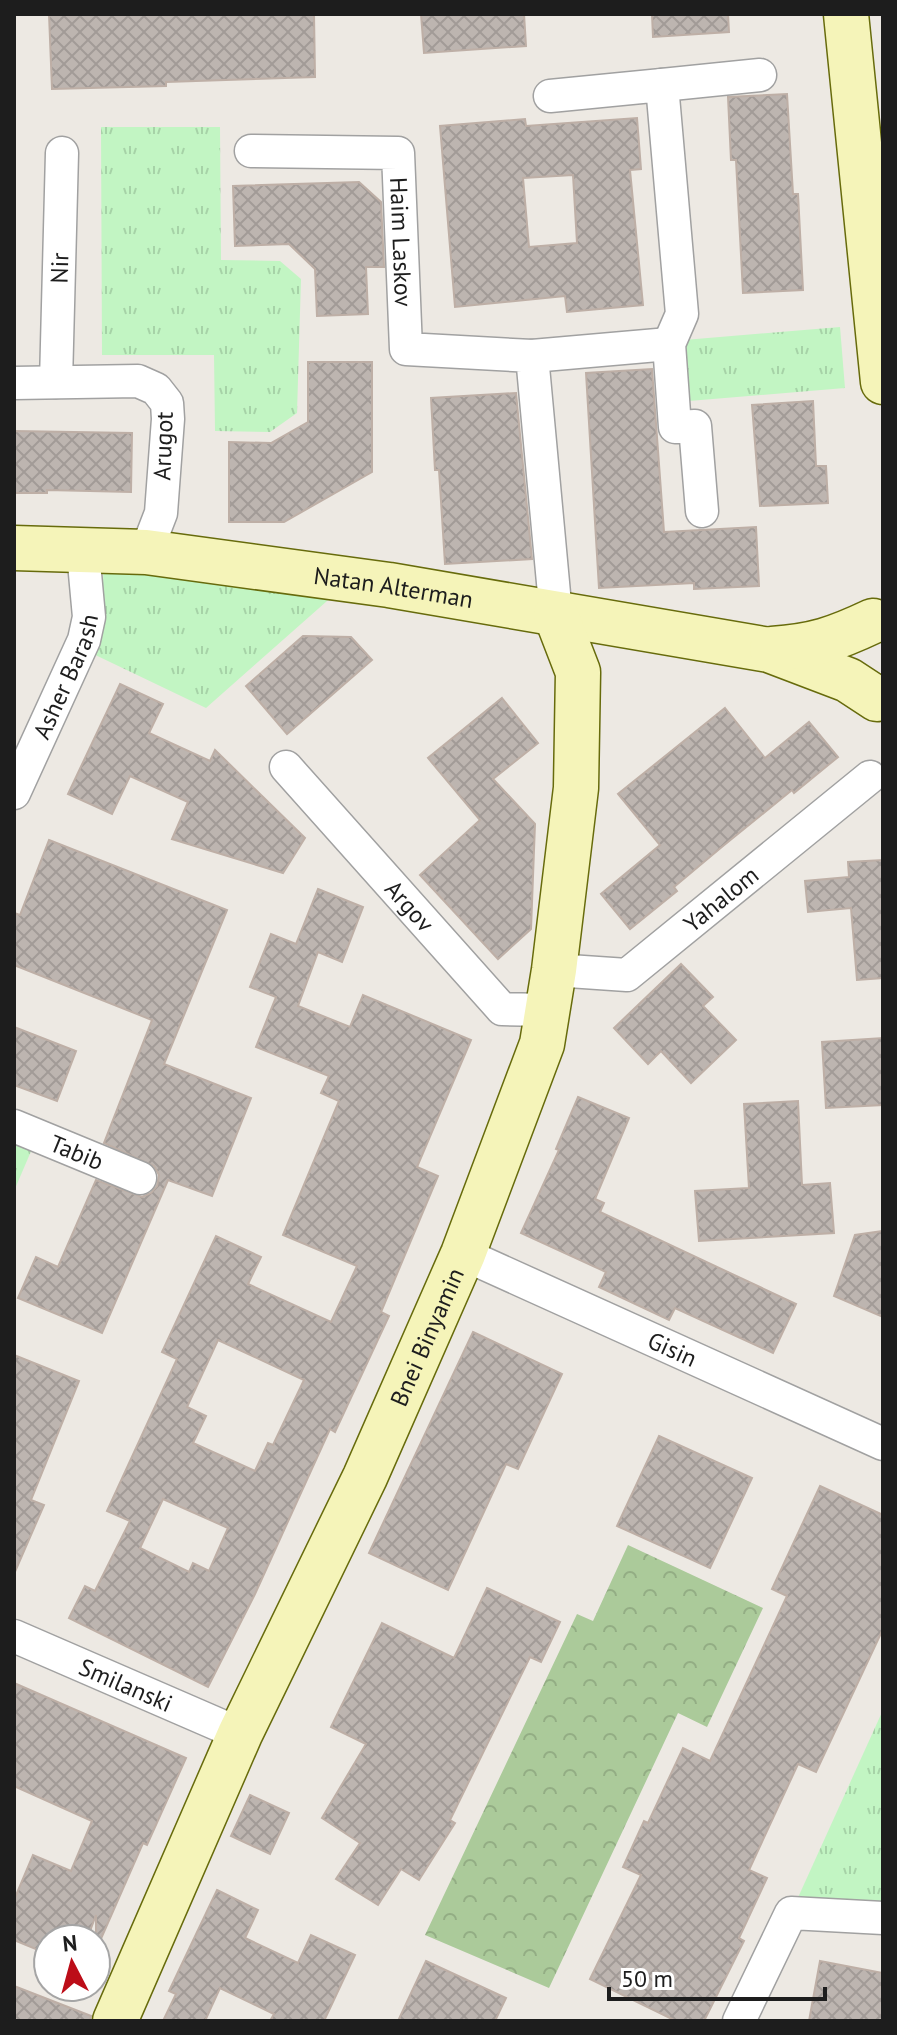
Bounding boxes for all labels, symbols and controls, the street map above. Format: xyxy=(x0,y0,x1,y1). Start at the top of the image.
street label: Haim Laskov xyxy=(383,176,420,308)
street label: Nir xyxy=(43,252,75,284)
street label: Arugot xyxy=(146,411,180,481)
street label: Natan Alterman xyxy=(312,559,475,615)
street label: Asher Barash xyxy=(25,611,105,744)
street label: Yahalom xyxy=(677,859,765,938)
street label: Argov xyxy=(379,873,441,939)
street label: Tabib xyxy=(45,1127,108,1177)
street label: Bnei Binyamin xyxy=(383,1263,471,1411)
street label: Gisin xyxy=(643,1324,702,1373)
street label: Smilanski xyxy=(74,1651,177,1718)
north arrow xyxy=(32,1923,112,2003)
text: N xyxy=(61,1928,79,1958)
scale bar xyxy=(609,1951,825,2001)
text: 50 m xyxy=(621,1963,673,1994)

